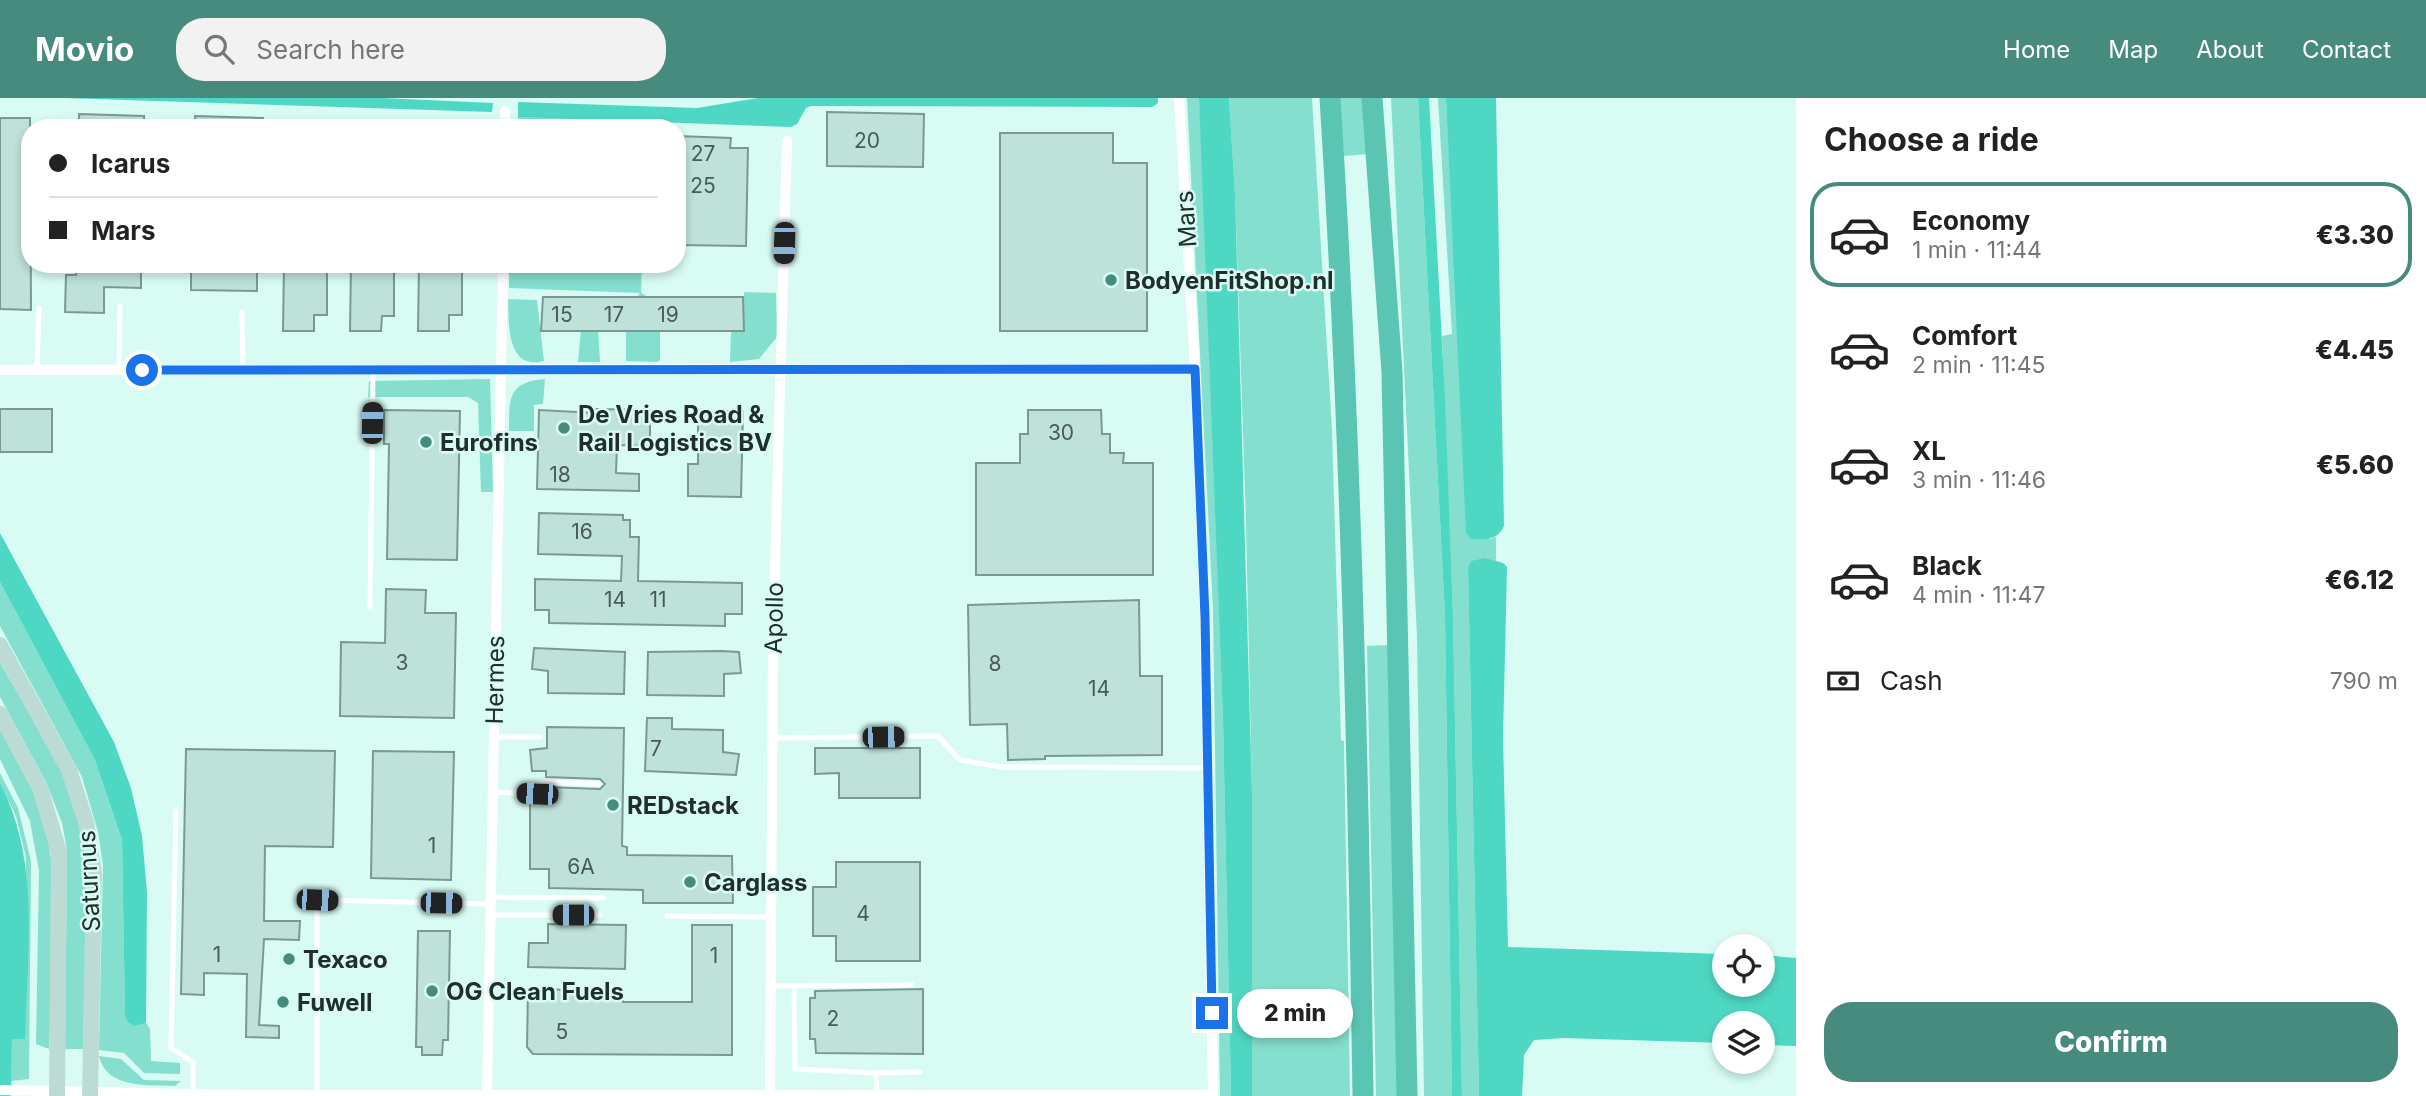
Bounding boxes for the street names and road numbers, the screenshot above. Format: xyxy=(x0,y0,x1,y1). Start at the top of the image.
street label: Mars xyxy=(1170,190,1202,248)
street label: Apollo xyxy=(759,582,789,654)
street label: Hermes xyxy=(480,635,510,725)
street label: Saturnus xyxy=(72,830,106,932)

